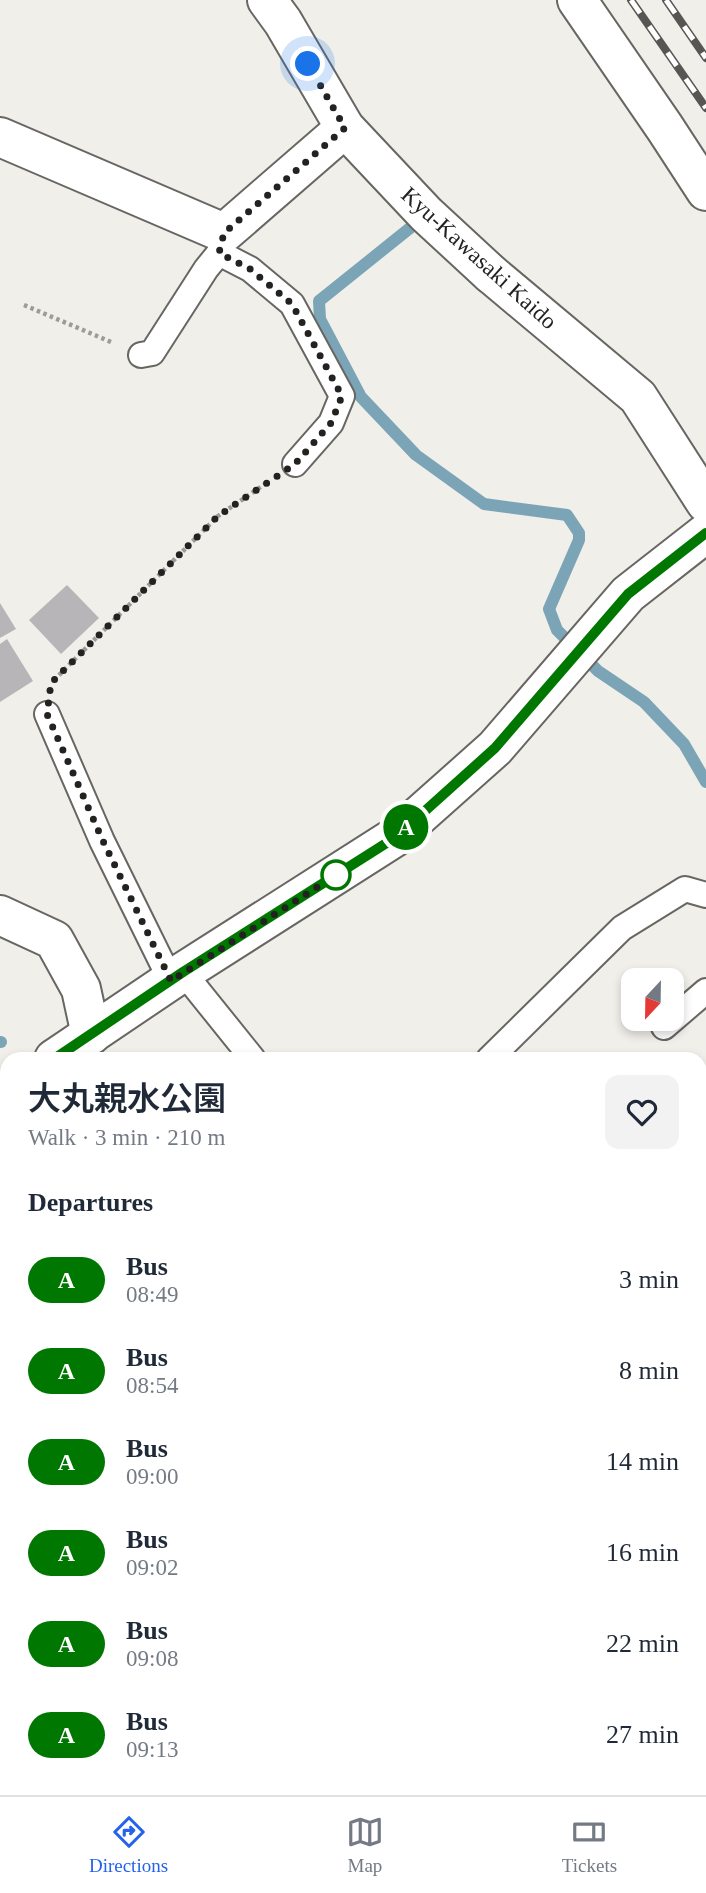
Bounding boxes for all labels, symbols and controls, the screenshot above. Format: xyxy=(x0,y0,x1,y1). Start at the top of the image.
your location xyxy=(290,46,325,81)
street label: Kyu-Kawasaki Kaido xyxy=(396,182,562,334)
line badge: A xyxy=(383,804,429,850)
text: A xyxy=(397,814,415,840)
unlabelled marker xyxy=(321,860,351,890)
north arrow xyxy=(621,968,684,1031)
map controls xyxy=(621,968,684,1031)
button: heart xyxy=(605,1075,679,1149)
text: 大丸親水公園 xyxy=(28,1081,226,1117)
text: Walk · 3 min · 210 m xyxy=(28,1125,225,1150)
text: Departures xyxy=(28,1188,153,1217)
text: Bus xyxy=(126,1252,168,1281)
text: 3 min xyxy=(619,1265,679,1294)
text: A xyxy=(58,1267,75,1293)
text: 08:49 xyxy=(126,1282,178,1307)
text: Bus xyxy=(126,1343,168,1372)
text: 8 min xyxy=(619,1356,679,1385)
text: A xyxy=(58,1358,75,1384)
text: 08:54 xyxy=(126,1373,178,1398)
text: Bus xyxy=(126,1434,168,1463)
text: 14 min xyxy=(606,1447,679,1476)
text: A xyxy=(58,1449,75,1475)
text: 09:00 xyxy=(126,1464,178,1489)
text: Bus xyxy=(126,1525,168,1554)
text: 16 min xyxy=(606,1538,679,1567)
text: A xyxy=(58,1540,75,1566)
text: 09:02 xyxy=(126,1555,178,1580)
text: Bus xyxy=(126,1616,168,1645)
text: 22 min xyxy=(606,1629,679,1658)
text: A xyxy=(58,1631,75,1657)
text: 09:08 xyxy=(126,1646,178,1671)
text: Bus xyxy=(126,1707,168,1736)
text: 27 min xyxy=(606,1720,679,1749)
text: A xyxy=(58,1722,75,1748)
text: 09:13 xyxy=(126,1737,178,1762)
tab: Directions xyxy=(89,1813,168,1877)
tab: Map xyxy=(346,1813,384,1877)
tab: Tickets xyxy=(562,1813,617,1877)

